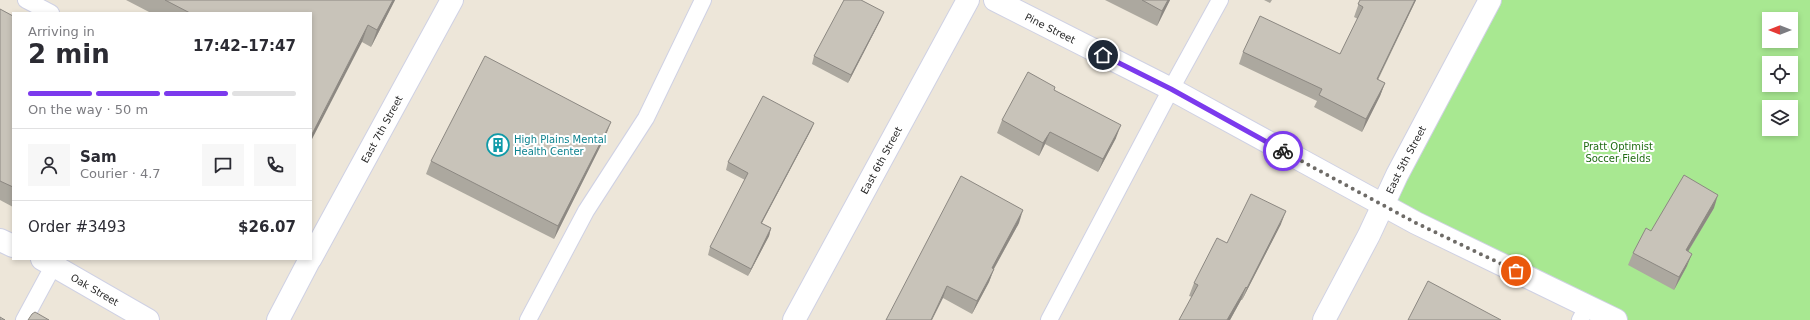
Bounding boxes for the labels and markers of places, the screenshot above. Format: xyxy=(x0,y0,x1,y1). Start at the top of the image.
pin xyxy=(1086,38,1120,72)
building icon: High Plains Mental Health Center xyxy=(485,132,511,158)
place label: High Plains Mental Health Center xyxy=(514,134,607,157)
pin xyxy=(1499,254,1533,288)

